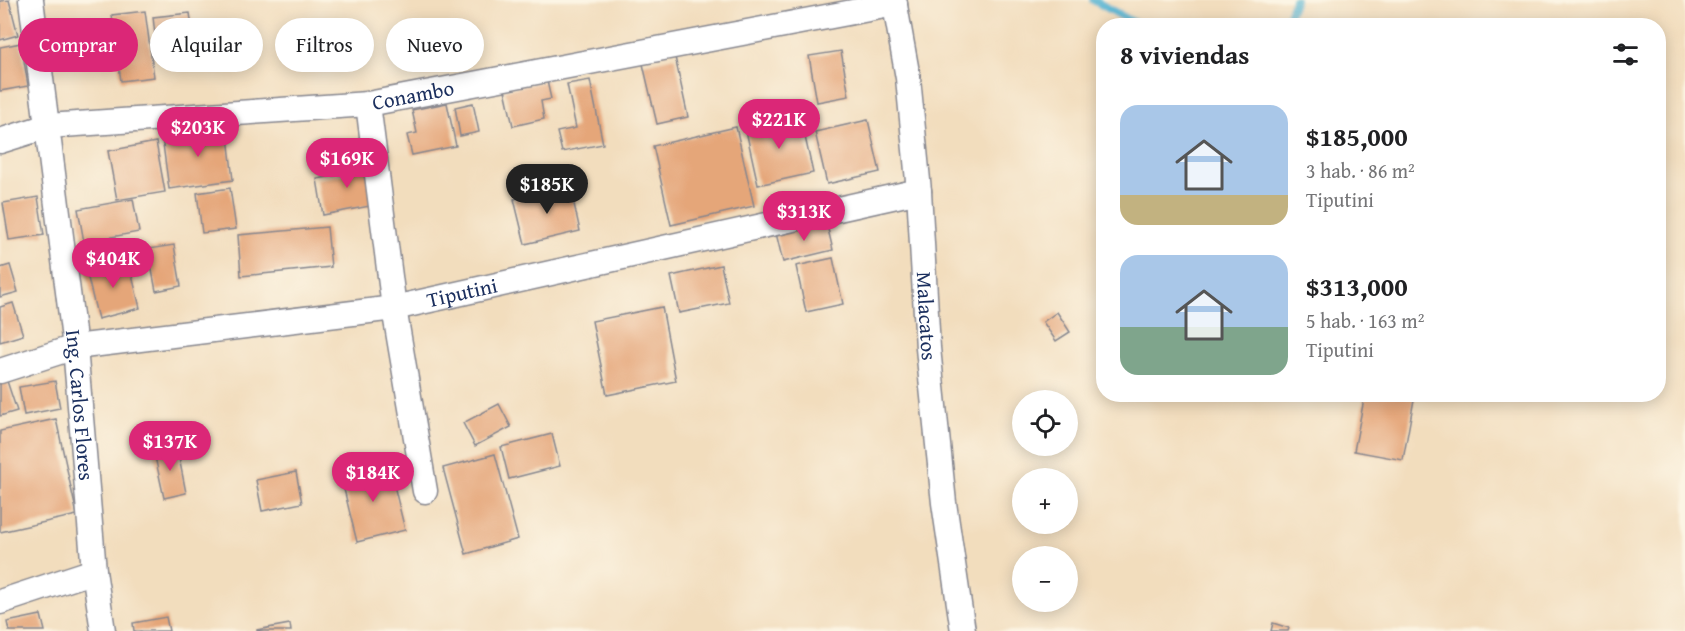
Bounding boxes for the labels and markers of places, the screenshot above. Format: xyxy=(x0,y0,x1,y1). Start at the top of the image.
pin: $221K xyxy=(737,99,821,150)
pin: $203K xyxy=(156,107,240,158)
pin: $169K xyxy=(305,138,389,189)
pin: $185K xyxy=(505,164,589,215)
pin: $313K xyxy=(762,191,846,242)
pin: $404K xyxy=(71,238,155,289)
pin: $137K xyxy=(128,421,212,472)
pin: $184K xyxy=(331,452,415,503)

